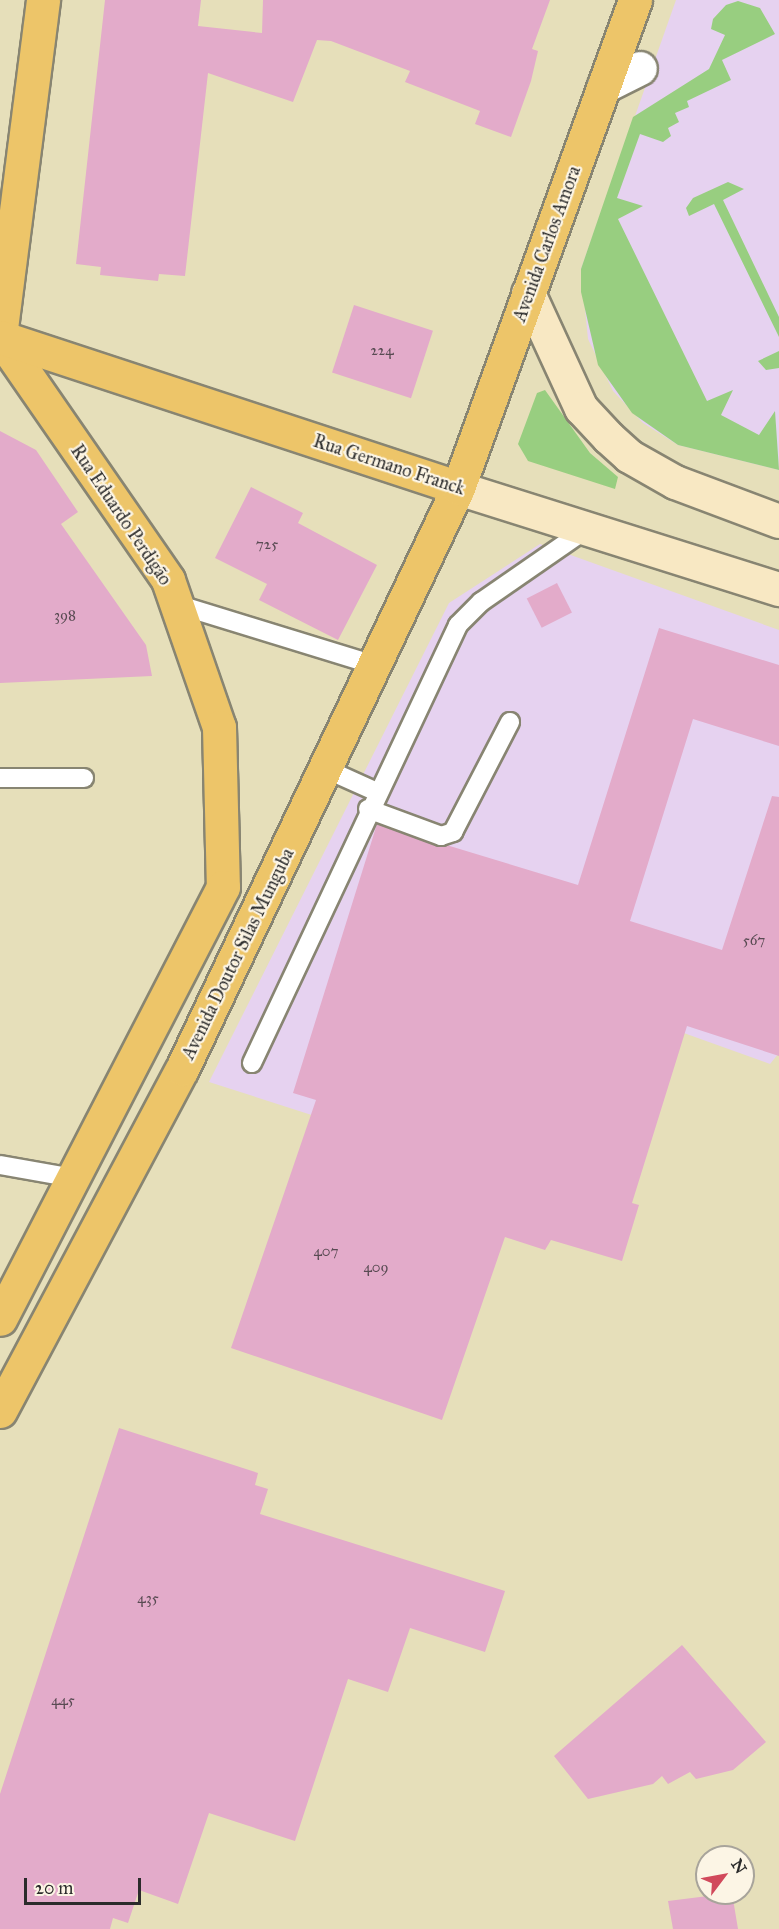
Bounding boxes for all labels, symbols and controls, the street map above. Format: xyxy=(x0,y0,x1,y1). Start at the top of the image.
street label: Avenida Carlos Amora xyxy=(509,163,585,325)
house number: 224 xyxy=(370,342,394,360)
street label: Rua Germano Franck xyxy=(311,430,467,500)
street label: Rua Eduardo Perdigão xyxy=(66,441,176,589)
house number: 725 xyxy=(256,536,278,554)
house number: 398 xyxy=(54,607,76,625)
street label: Avenida Doutor Silas Munguba xyxy=(177,845,299,1063)
house number: 567 xyxy=(743,932,765,950)
house number: 407 xyxy=(313,1243,339,1261)
house number: 409 xyxy=(363,1259,389,1277)
house number: 435 xyxy=(137,1590,159,1608)
house number: 445 xyxy=(51,1692,75,1710)
north arrow xyxy=(695,1845,755,1905)
text: N xyxy=(727,1855,751,1877)
scale bar xyxy=(27,1866,144,1904)
text: 20 m xyxy=(35,1877,73,1899)

